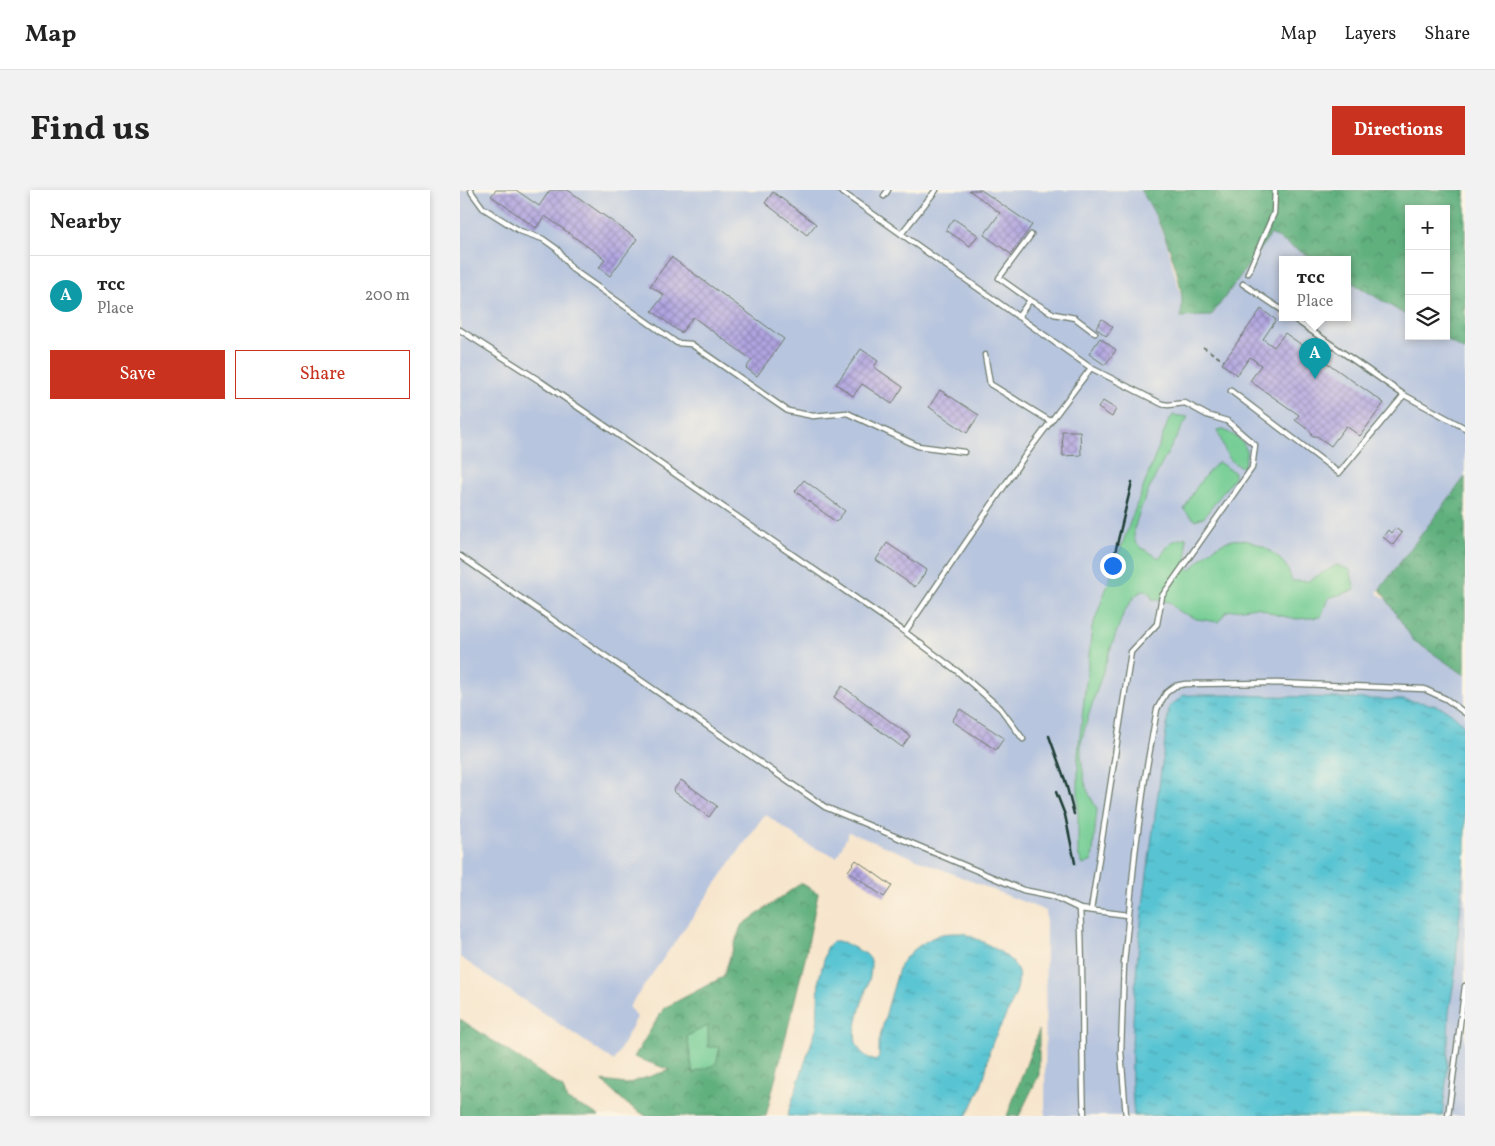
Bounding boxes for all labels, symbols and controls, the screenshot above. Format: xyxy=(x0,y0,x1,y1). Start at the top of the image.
text: Map xyxy=(25,18,76,52)
text: Map xyxy=(1280,22,1316,47)
text: Layers xyxy=(1344,22,1396,47)
text: Share xyxy=(1424,22,1470,47)
text: Find us xyxy=(30,106,150,154)
button: Directions xyxy=(1332,106,1465,155)
map controls xyxy=(1405,205,1450,340)
button: + xyxy=(1405,205,1450,250)
text: Nearby xyxy=(50,208,121,237)
button: − xyxy=(1405,250,1450,295)
popup xyxy=(1279,256,1351,321)
text: тсс xyxy=(1297,265,1325,291)
text: тсс xyxy=(97,272,125,298)
text: A xyxy=(60,285,72,307)
text: 200 m xyxy=(365,285,410,307)
text: Place xyxy=(1297,291,1333,313)
button: layers xyxy=(1405,295,1450,340)
text: Place xyxy=(97,298,134,320)
pin: A xyxy=(1299,338,1331,379)
button: Save xyxy=(50,350,225,399)
button: Share xyxy=(235,350,410,399)
your location xyxy=(1100,553,1126,579)

